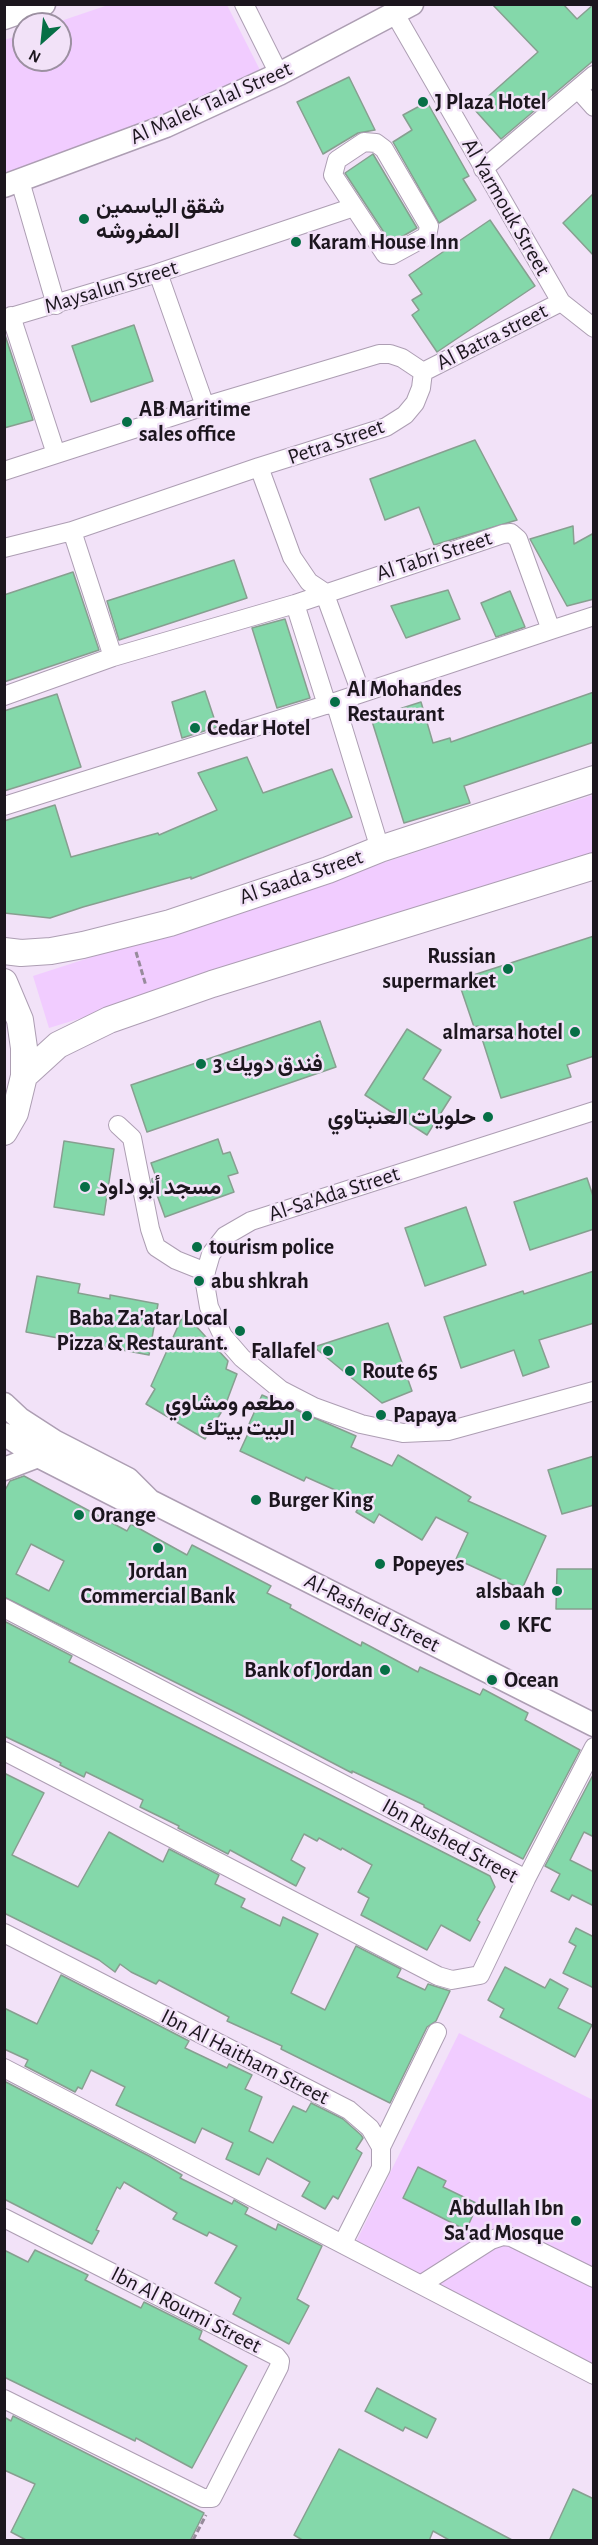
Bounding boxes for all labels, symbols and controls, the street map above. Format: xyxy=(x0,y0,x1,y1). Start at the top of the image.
north arrow xyxy=(12,12,72,72)
text: N xyxy=(26,47,43,66)
street label: Al Malek Talal Street xyxy=(126,56,296,150)
place label: J Plaza Hotel xyxy=(435,89,547,115)
marker: J Plaza Hotel xyxy=(416,95,430,109)
street label: Al Yarmouk Street xyxy=(456,134,556,280)
place label: شقق الياسمين المفروشه xyxy=(96,193,225,244)
marker: شقق الياسمين المفروشه xyxy=(77,212,91,226)
place label: Karam House Inn xyxy=(308,229,459,255)
marker: Karam House Inn xyxy=(289,235,303,249)
street label: Maysalun Street xyxy=(41,254,181,320)
street label: Al Batra street xyxy=(432,298,552,376)
place label: AB Maritime sales office xyxy=(139,396,251,448)
street label: Petra Street xyxy=(284,413,388,471)
marker: AB Maritime sales office xyxy=(120,415,134,429)
street label: Al Tabri Street xyxy=(373,525,495,587)
place label: Al Mohandes Restaurant xyxy=(347,676,462,728)
marker: Al Mohandes Restaurant xyxy=(328,695,342,709)
place label: Cedar Hotel xyxy=(207,715,311,741)
marker: Cedar Hotel xyxy=(188,721,202,735)
street label: Al Saada Street xyxy=(236,844,366,910)
place label: Russian supermarket xyxy=(383,943,496,994)
marker: Russian supermarket xyxy=(501,962,515,976)
place label: almarsa hotel xyxy=(442,1019,563,1045)
marker: almarsa hotel xyxy=(568,1025,582,1039)
place label: فندق دويك 3 xyxy=(213,1051,323,1077)
marker: فندق دويك 3 xyxy=(194,1057,208,1071)
place label: حلويات العنبتاوي xyxy=(327,1104,476,1130)
marker: حلويات العنبتاوي xyxy=(481,1110,495,1124)
street label: Al-Sa'Ada Street xyxy=(265,1160,403,1228)
place label: مسجد أبو داود xyxy=(97,1174,221,1200)
marker: مسجد أبو داود xyxy=(78,1180,92,1194)
place label: tourism police xyxy=(209,1234,334,1260)
marker: tourism police xyxy=(190,1240,204,1254)
place label: abu shkrah xyxy=(211,1268,309,1294)
marker: abu shkrah xyxy=(192,1274,206,1288)
place label: Baba Za'atar Local Pizza & Restaurant. xyxy=(56,1305,228,1356)
marker: Baba Za'atar Local Pizza & Restaurant. xyxy=(233,1324,247,1338)
place label: Fallafel xyxy=(251,1338,316,1364)
marker: Fallafel xyxy=(321,1344,335,1358)
place label: Route 65 xyxy=(362,1358,438,1384)
marker: Route 65 xyxy=(343,1364,357,1378)
place label: مطعم ومشاوي البيت بيتك xyxy=(165,1390,295,1442)
place label: Papaya xyxy=(393,1402,457,1428)
marker: Papaya xyxy=(374,1408,388,1422)
marker: مطعم ومشاوي البيت بيتك xyxy=(300,1409,314,1423)
place label: Burger King xyxy=(268,1487,373,1513)
marker: Burger King xyxy=(249,1493,263,1507)
place label: Orange xyxy=(91,1502,156,1528)
marker: Orange xyxy=(72,1508,86,1522)
marker: Jordan Commercial Bank xyxy=(151,1541,165,1555)
place label: Popeyes xyxy=(392,1551,465,1577)
marker: Popeyes xyxy=(373,1557,387,1571)
place label: Jordan Commercial Bank xyxy=(81,1558,235,1610)
street label: Al-Rasheid Street xyxy=(300,1568,444,1658)
place label: alsbaah xyxy=(476,1578,545,1604)
marker: alsbaah xyxy=(550,1584,564,1598)
place label: KFC xyxy=(517,1612,551,1638)
marker: KFC xyxy=(498,1618,512,1632)
place label: Bank of Jordan xyxy=(244,1657,373,1683)
marker: Bank of Jordan xyxy=(378,1663,392,1677)
place label: Ocean xyxy=(504,1667,559,1693)
marker: Ocean xyxy=(485,1673,499,1687)
street label: Ibn Rushed Street xyxy=(377,1793,523,1889)
street label: Ibn Al Haitham Street xyxy=(156,2003,334,2111)
place label: Abdullah Ibn Sa'ad Mosque xyxy=(444,2195,564,2246)
marker: Abdullah Ibn Sa'ad Mosque xyxy=(569,2214,583,2228)
street label: Ibn Al Roumi Street xyxy=(106,2261,266,2359)

